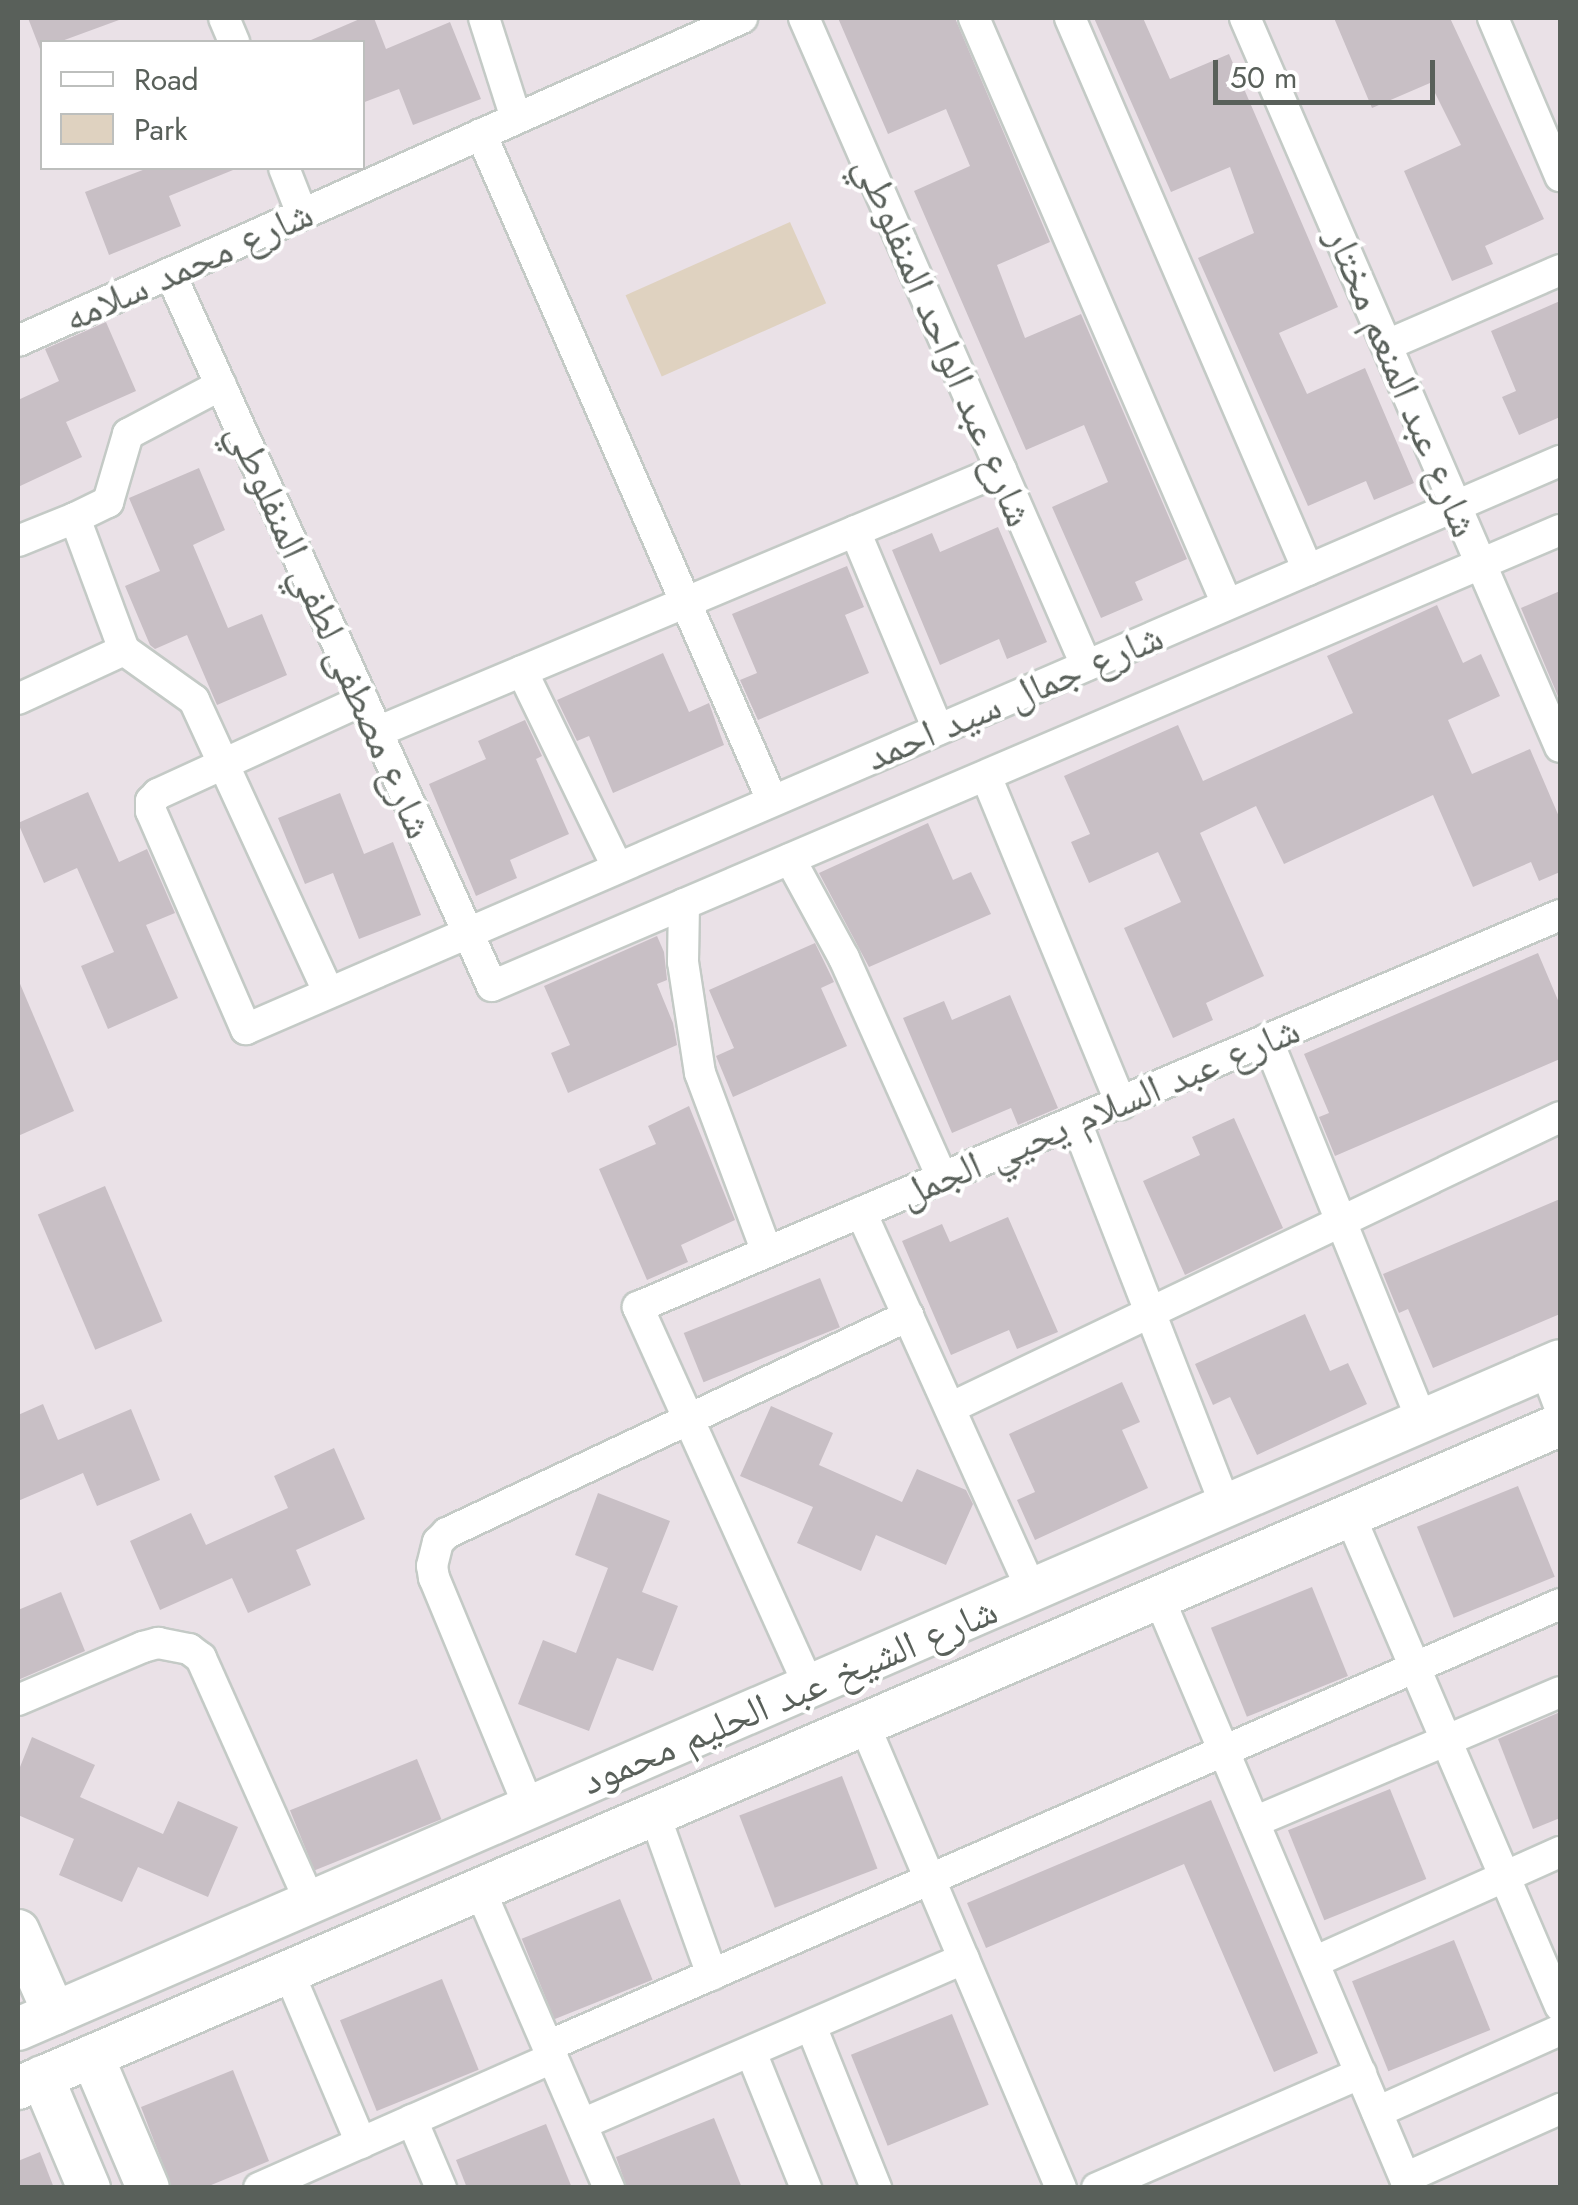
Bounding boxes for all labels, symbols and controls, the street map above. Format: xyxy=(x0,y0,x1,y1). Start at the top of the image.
legend xyxy=(40,40,365,170)
scale bar xyxy=(1218,40,1440,102)
text: 50 m xyxy=(1230,56,1297,99)
text: Road xyxy=(134,58,199,101)
text: Park xyxy=(134,108,187,151)
street label: شارع عبد الواحد المنفلوطي xyxy=(845,149,1045,533)
street label: شارع محمد سلامه xyxy=(56,189,320,341)
street label: شارع عبد المنعم مختار xyxy=(1316,220,1490,544)
street label: شارع مصطفى لطفي المنفلوطي xyxy=(218,415,444,845)
street label: شارع جمال سيد احمد xyxy=(858,612,1170,780)
street label: شارع عبد السلام يحيي الجمل xyxy=(892,1005,1306,1217)
street label: شارع الشيخ عبد الحليم محمود xyxy=(574,1586,1004,1804)

